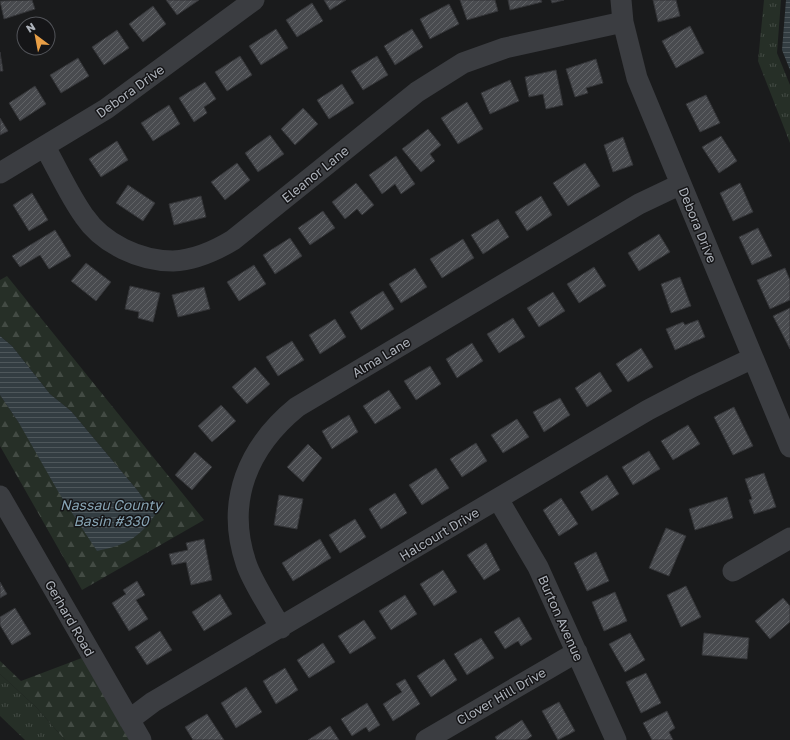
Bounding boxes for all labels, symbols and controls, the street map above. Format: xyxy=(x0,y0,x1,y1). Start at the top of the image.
north arrow xyxy=(16,16,56,56)
text: N xyxy=(23,19,37,35)
street label: Debora Drive xyxy=(93,61,167,121)
street label: Eleanor Lane xyxy=(278,142,352,206)
street label: Debora Drive xyxy=(676,185,720,265)
street label: Alma Lane xyxy=(349,333,413,381)
water label: Nassau County Basin #330 xyxy=(60,496,164,529)
street label: Halcourt Drive xyxy=(396,504,482,564)
street label: Burton Avenue xyxy=(535,573,587,663)
street label: Gerhard Road xyxy=(42,577,98,659)
street label: Clover Hill Drive xyxy=(454,664,548,728)

